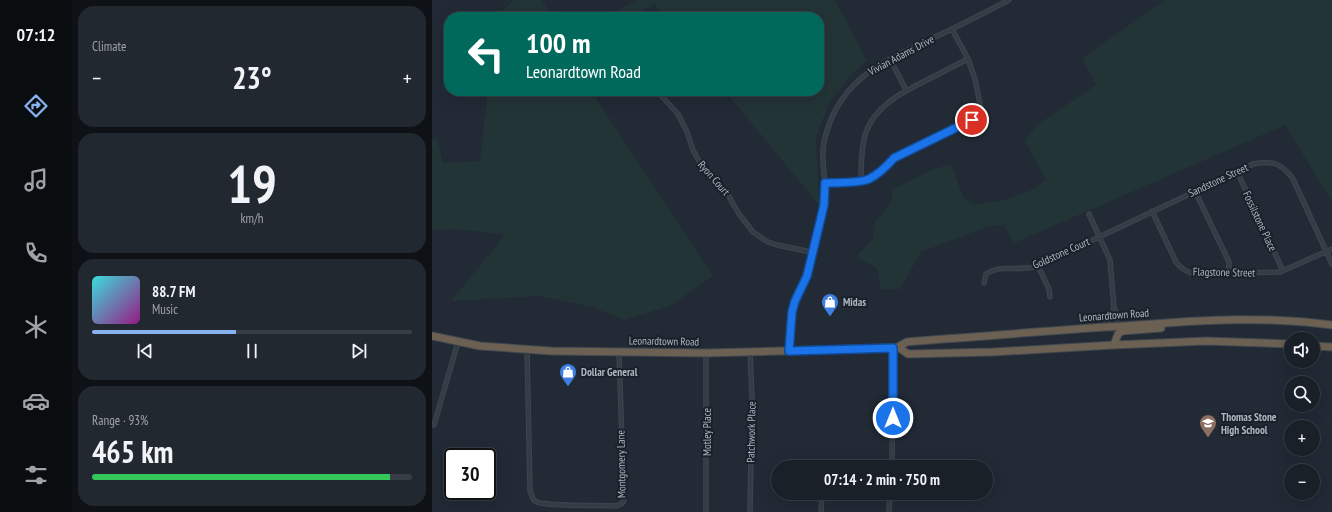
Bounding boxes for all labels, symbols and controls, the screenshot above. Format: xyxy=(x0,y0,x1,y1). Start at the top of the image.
text: 07:12 xyxy=(17,23,55,46)
text: 100 m xyxy=(526,24,590,61)
icon: left xyxy=(460,28,512,80)
street label: Vivian Adams Drive xyxy=(865,31,937,79)
text: Climate xyxy=(92,38,126,55)
text: 23° xyxy=(232,58,272,97)
text: Leonardtown Road xyxy=(526,60,641,83)
text: − xyxy=(92,64,101,92)
text: + xyxy=(403,64,412,92)
icon: directions xyxy=(22,92,50,120)
pin xyxy=(955,103,989,137)
icon: arrive xyxy=(961,109,983,131)
text: 19 xyxy=(227,150,277,217)
street label: Ryon Court xyxy=(695,158,733,198)
street label: Sandstone Street xyxy=(1186,160,1250,200)
icon: music xyxy=(22,166,50,194)
street label: Fossilstone Place xyxy=(1240,189,1280,254)
text: km/h xyxy=(240,210,264,227)
street label: Goldstone Court xyxy=(1030,234,1092,272)
icon: phone xyxy=(22,239,50,267)
street label: Flagstone Street xyxy=(1193,264,1255,280)
text: 88.7 FM xyxy=(152,282,195,301)
shop icon: Midas xyxy=(820,292,840,317)
place label: Midas xyxy=(843,295,866,309)
text: Music xyxy=(152,301,178,318)
street label: Leonardtown Road xyxy=(1078,306,1150,324)
icon: climate xyxy=(22,313,50,341)
map controls xyxy=(1284,332,1320,500)
button: sound xyxy=(1284,332,1320,368)
street label: Leonardtown Road xyxy=(629,333,699,349)
icon: previous xyxy=(134,340,156,362)
icon: pause xyxy=(241,340,263,362)
icon: next xyxy=(348,340,370,362)
shop icon: Dollar General xyxy=(558,362,578,387)
place label: Dollar General xyxy=(581,365,638,379)
button: search xyxy=(1284,376,1320,412)
icon: car xyxy=(22,387,50,415)
position arrow xyxy=(872,397,914,439)
street label: Patchwork Place xyxy=(743,401,759,463)
street label: Motley Place xyxy=(700,408,714,456)
place label: Thomas Stone High School xyxy=(1221,410,1277,437)
text: Range · 93% xyxy=(92,412,148,429)
school or university icon: Thomas Stone High School xyxy=(1198,413,1218,438)
button: + xyxy=(1284,420,1320,456)
street label: Montgomery Lane xyxy=(613,429,629,498)
text: 465 km xyxy=(92,432,173,471)
speed limit sign: 30 xyxy=(444,448,496,500)
icon: filters xyxy=(22,461,50,489)
button: − xyxy=(1284,464,1320,500)
text: 07:14 · 2 min · 750 m xyxy=(824,470,940,489)

